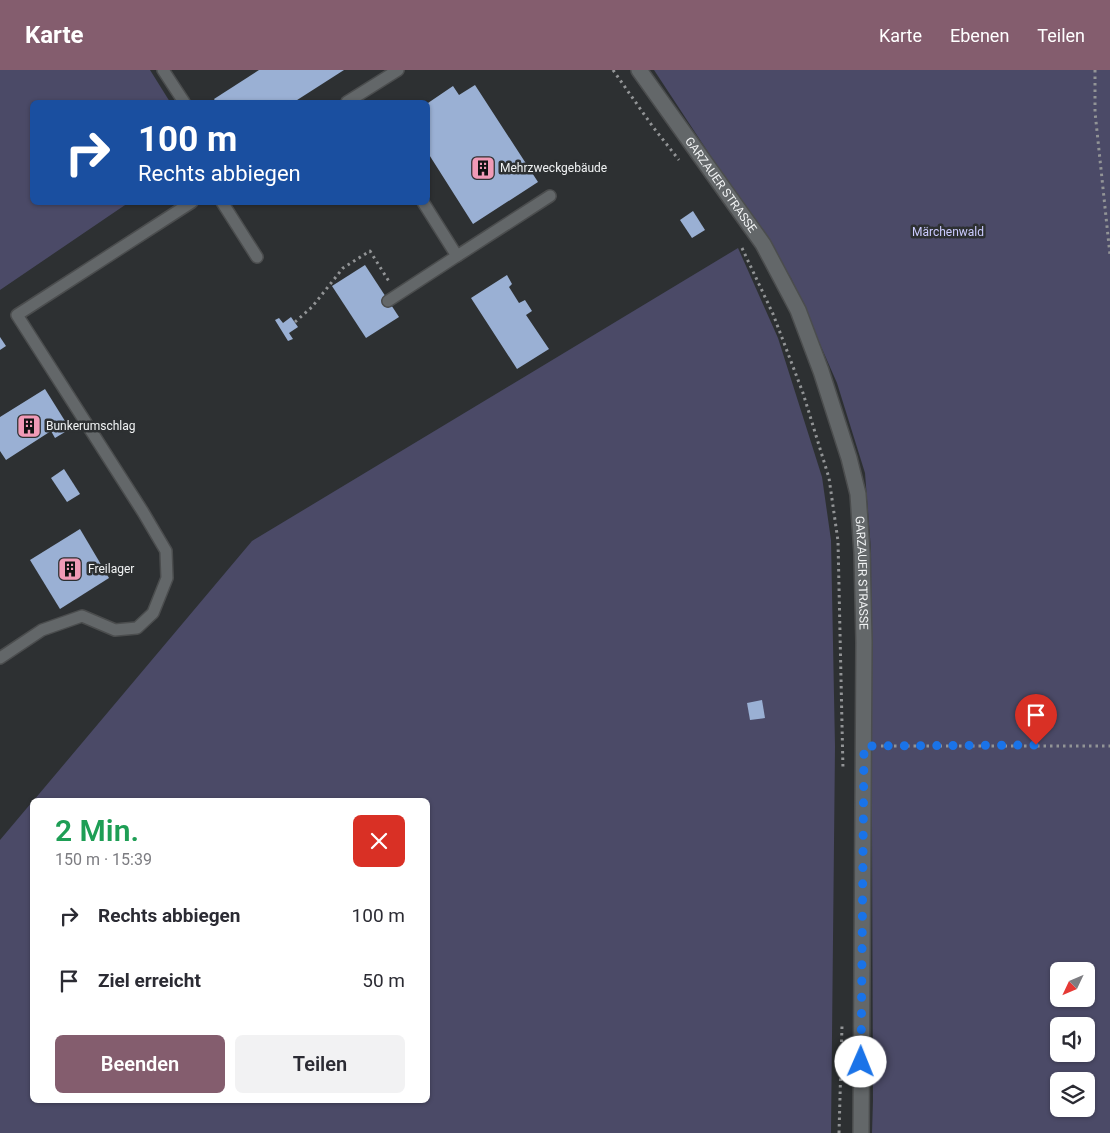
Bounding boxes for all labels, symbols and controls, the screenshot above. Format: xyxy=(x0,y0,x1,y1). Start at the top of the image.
text: Karte xyxy=(25,21,84,49)
text: Karte xyxy=(879,25,922,46)
text: Ebenen xyxy=(950,25,1009,46)
text: Teilen xyxy=(1037,25,1085,46)
text: 100 m xyxy=(138,119,237,160)
icon: right xyxy=(55,120,120,185)
street label: GARZAUER STRASSE xyxy=(682,134,760,235)
building icon: Mehrzweckgebäude xyxy=(470,155,496,181)
text: Rechts abbiegen xyxy=(138,161,301,186)
place label: Mehrzweckgebäude xyxy=(500,161,607,175)
park label: Märchenwald xyxy=(912,225,984,239)
building icon: Bunkerumschlag xyxy=(16,413,42,439)
place label: Bunkerumschlag xyxy=(46,419,136,433)
street label: GARZAUER STRASSE xyxy=(852,515,871,630)
building icon: Freilager xyxy=(57,556,83,582)
place label: Freilager xyxy=(88,562,134,576)
pin xyxy=(1015,694,1057,745)
icon: arrive xyxy=(1022,701,1050,729)
text: 2 Min. xyxy=(55,813,139,848)
button: close xyxy=(353,815,405,867)
text: 150 m · 15:39 xyxy=(55,850,152,869)
icon: right xyxy=(55,902,83,930)
text: Rechts abbiegen xyxy=(98,904,240,927)
text: 100 m xyxy=(352,904,405,927)
north arrow xyxy=(1050,962,1095,1008)
map controls xyxy=(1050,962,1095,1117)
icon: arrive xyxy=(55,967,83,995)
text: Ziel erreicht xyxy=(98,969,201,992)
text: 50 m xyxy=(362,969,405,992)
button: sound xyxy=(1050,1017,1095,1062)
button: Beenden xyxy=(55,1035,225,1093)
button: Teilen xyxy=(235,1035,405,1093)
position arrow xyxy=(834,1035,886,1087)
button: layers xyxy=(1050,1072,1095,1117)

